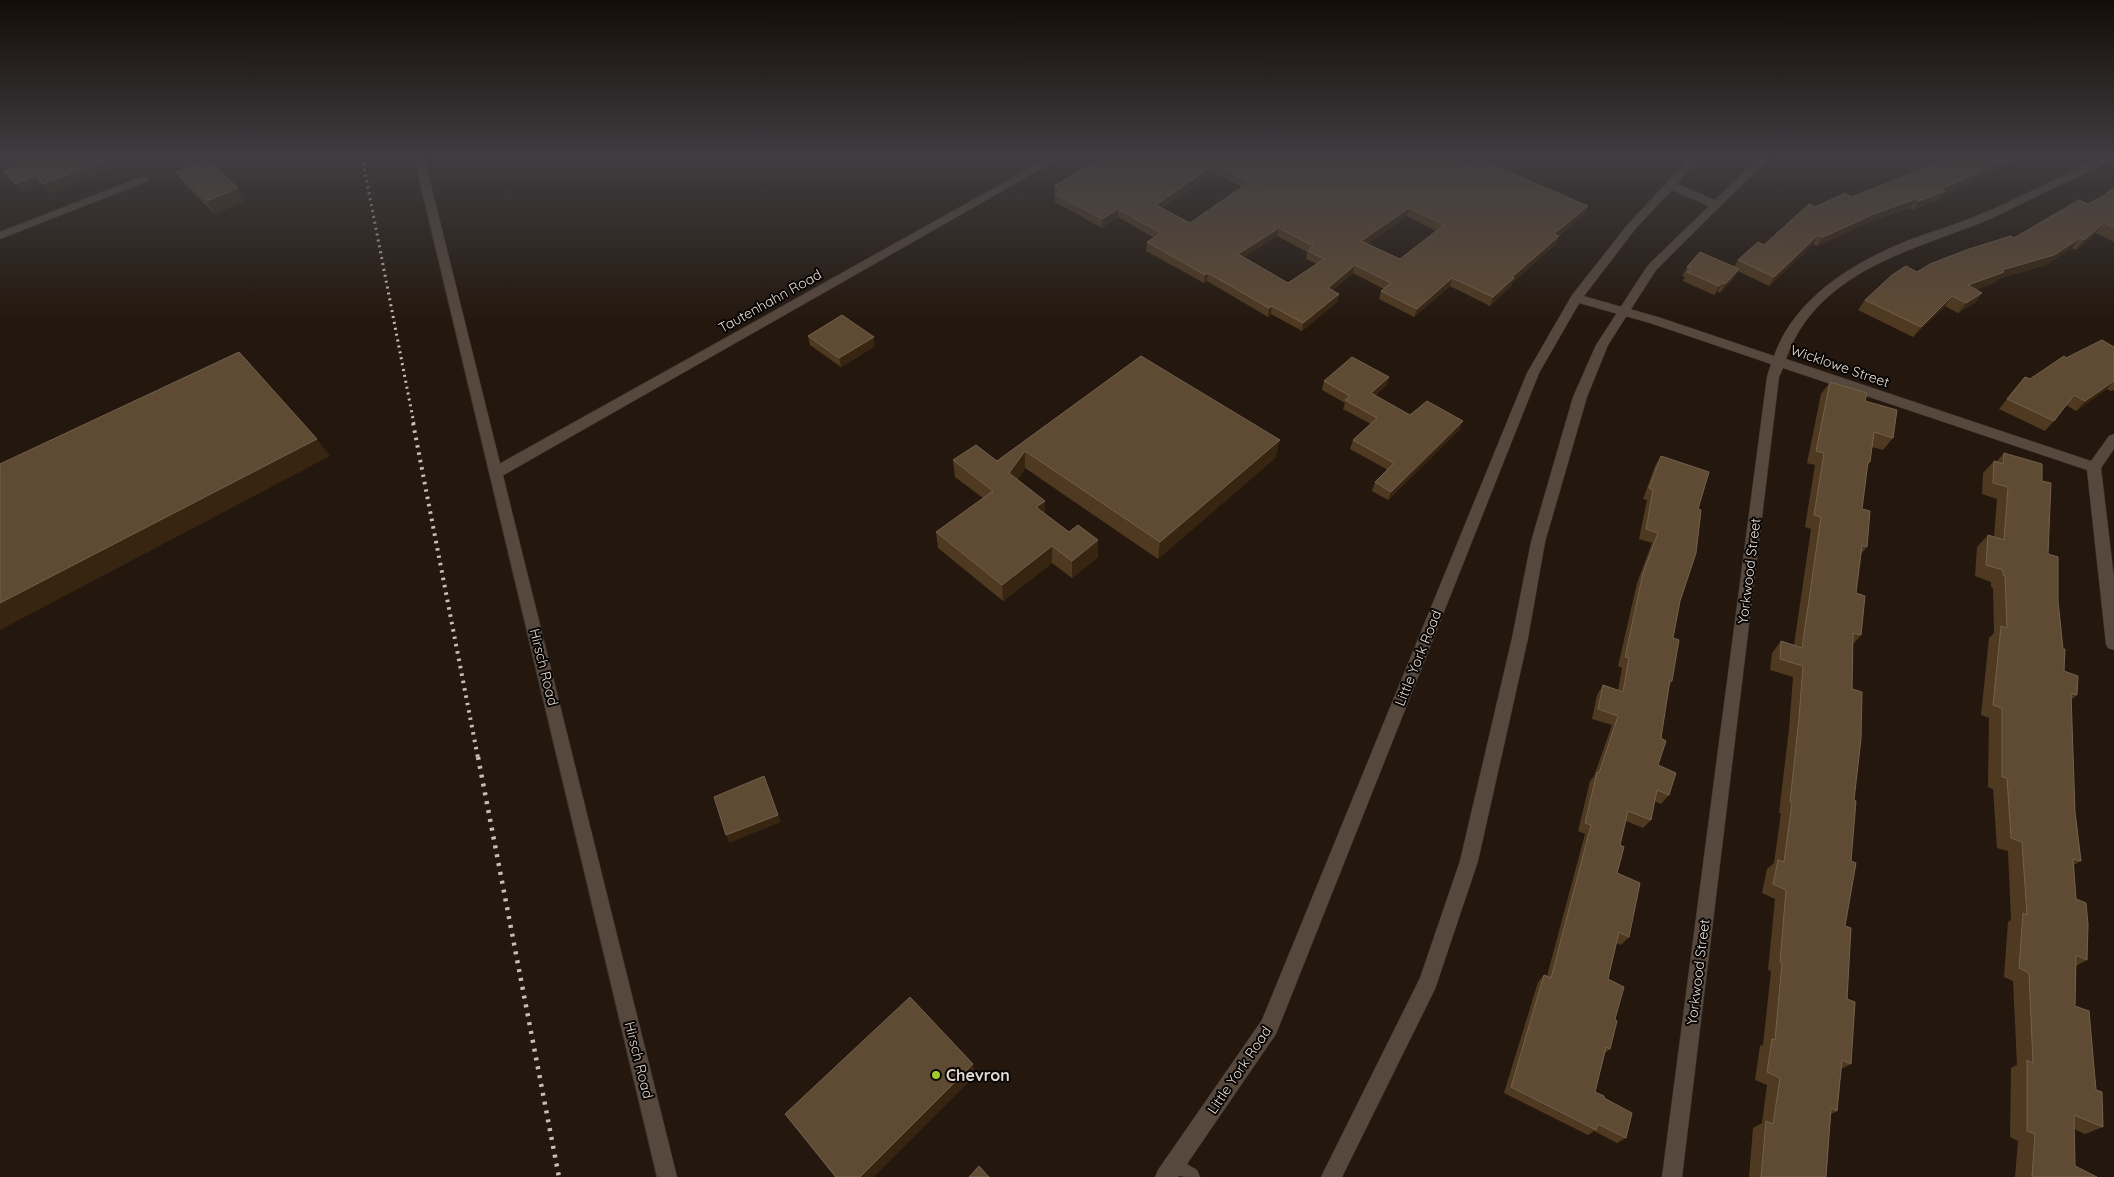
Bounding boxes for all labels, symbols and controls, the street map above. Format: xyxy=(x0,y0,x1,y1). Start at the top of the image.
street label: Tautenhahn Road xyxy=(715,265,825,337)
street label: Wicklowe Street xyxy=(1788,341,1892,391)
street label: Yorkwood Street xyxy=(1734,517,1764,625)
street label: Little York Road xyxy=(1391,607,1445,709)
street label: Hirsch Road xyxy=(526,627,562,707)
street label: Yorkwood Street xyxy=(1683,918,1713,1026)
street label: Hirsch Road xyxy=(621,1020,657,1100)
street label: Little York Road xyxy=(1203,1023,1275,1117)
place label: Chevron xyxy=(946,1065,1010,1085)
marker: Chevron xyxy=(930,1069,942,1081)

